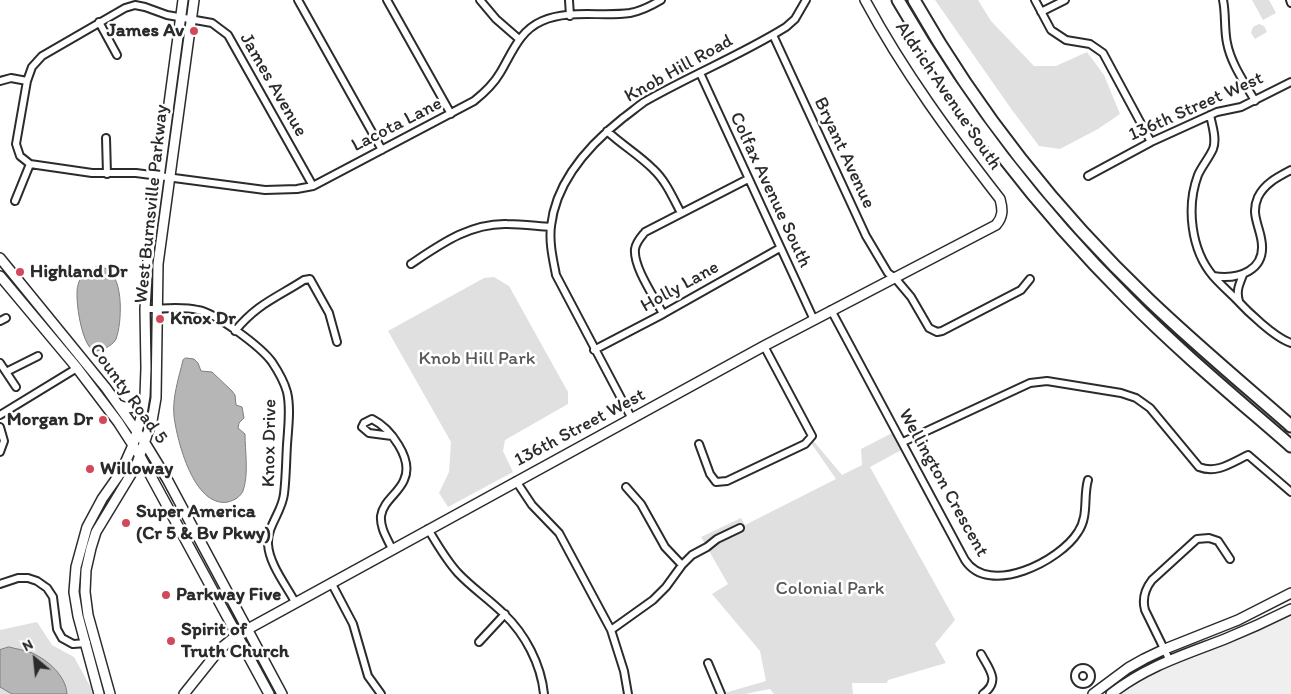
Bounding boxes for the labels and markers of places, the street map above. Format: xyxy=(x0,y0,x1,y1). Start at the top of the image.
place label: James Av xyxy=(107,20,184,42)
marker: James Av xyxy=(188,25,200,37)
place label: Highland Dr xyxy=(30,261,127,283)
marker: Highland Dr xyxy=(14,266,26,278)
place label: Knox Dr xyxy=(170,308,236,330)
marker: Knox Dr xyxy=(154,313,166,325)
place label: Morgan Dr xyxy=(7,409,93,431)
marker: Morgan Dr xyxy=(97,414,109,426)
place label: Willoway xyxy=(100,458,173,480)
marker: Willoway xyxy=(84,463,96,475)
place label: Super America (Cr 5 & Bv Pkwy) xyxy=(136,501,271,545)
marker: Super America (Cr 5 & Bv Pkwy) xyxy=(120,517,132,529)
place label: Parkway Five xyxy=(176,584,281,606)
marker: Parkway Five xyxy=(160,589,172,601)
place label: Spirit of Truth Church xyxy=(181,619,289,663)
marker: Spirit of Truth Church xyxy=(165,635,177,647)

